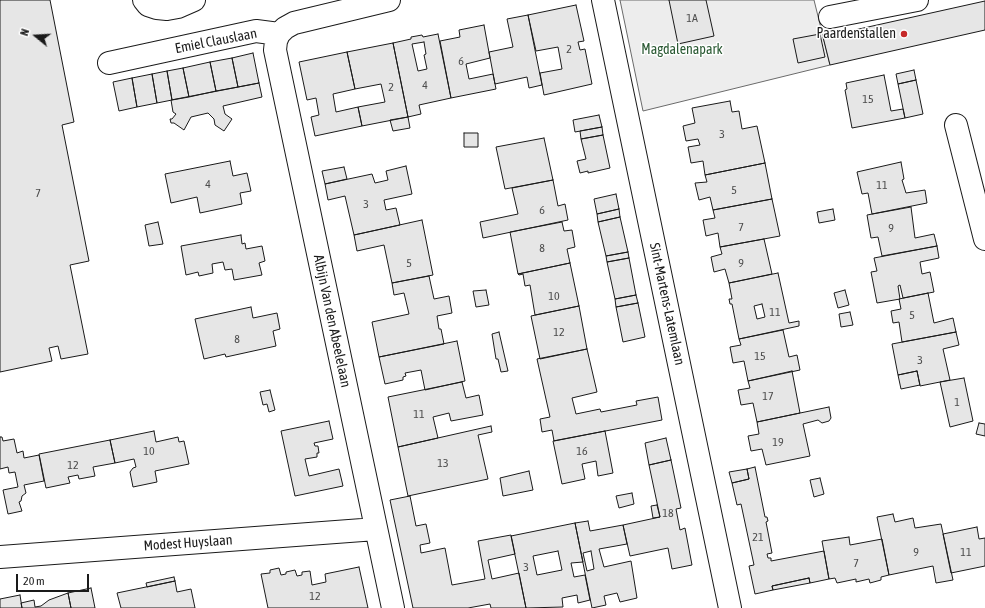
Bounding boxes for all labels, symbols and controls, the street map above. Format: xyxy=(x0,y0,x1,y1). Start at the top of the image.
house number: 1A xyxy=(686,11,698,25)
north arrow xyxy=(16,16,56,56)
street label: Emiel Clauslaan xyxy=(174,25,258,57)
place label: Paardenstallen xyxy=(817,26,896,42)
text: N xyxy=(18,27,31,37)
marker: Paardenstallen xyxy=(899,29,909,39)
house number: 2 xyxy=(566,42,572,56)
park label: Magdalenapark xyxy=(641,42,723,58)
house number: 6 xyxy=(458,54,464,68)
house number: 4 xyxy=(422,78,428,92)
house number: 2 xyxy=(388,80,394,94)
house number: 15 xyxy=(862,92,874,106)
house number: 3 xyxy=(719,127,725,141)
house number: 4 xyxy=(205,177,211,191)
house number: 11 xyxy=(876,178,888,192)
house number: 5 xyxy=(731,183,737,197)
house number: 7 xyxy=(35,186,41,200)
house number: 3 xyxy=(363,197,369,211)
house number: 6 xyxy=(539,203,545,217)
house number: 7 xyxy=(738,220,744,234)
house number: 9 xyxy=(888,221,894,235)
house number: 8 xyxy=(539,241,545,255)
street label: Sint-Martens-Latemlaan xyxy=(646,241,688,367)
street label: Albijn Van den Abeelelaan xyxy=(310,253,354,389)
house number: 5 xyxy=(406,256,412,270)
house number: 9 xyxy=(738,256,744,270)
house number: 10 xyxy=(548,289,560,303)
house number: 11 xyxy=(769,305,781,319)
house number: 5 xyxy=(909,308,915,322)
house number: 12 xyxy=(553,325,565,339)
house number: 8 xyxy=(234,332,240,346)
house number: 15 xyxy=(754,349,766,363)
house number: 3 xyxy=(917,353,923,367)
house number: 17 xyxy=(762,389,774,403)
house number: 1 xyxy=(954,395,960,409)
house number: 11 xyxy=(413,407,425,421)
house number: 19 xyxy=(772,435,784,449)
house number: 10 xyxy=(143,444,155,458)
house number: 16 xyxy=(576,444,588,458)
house number: 13 xyxy=(437,456,449,470)
house number: 12 xyxy=(67,458,79,472)
house number: 18 xyxy=(662,506,674,520)
house number: 21 xyxy=(752,530,764,544)
street label: Modest Huyslaan xyxy=(143,532,233,554)
house number: 9 xyxy=(913,545,919,559)
house number: 11 xyxy=(960,545,972,559)
house number: 7 xyxy=(853,556,859,570)
house number: 3 xyxy=(523,560,529,574)
scale bar xyxy=(18,566,91,592)
text: 20 m xyxy=(23,574,45,588)
house number: 12 xyxy=(309,589,321,603)

